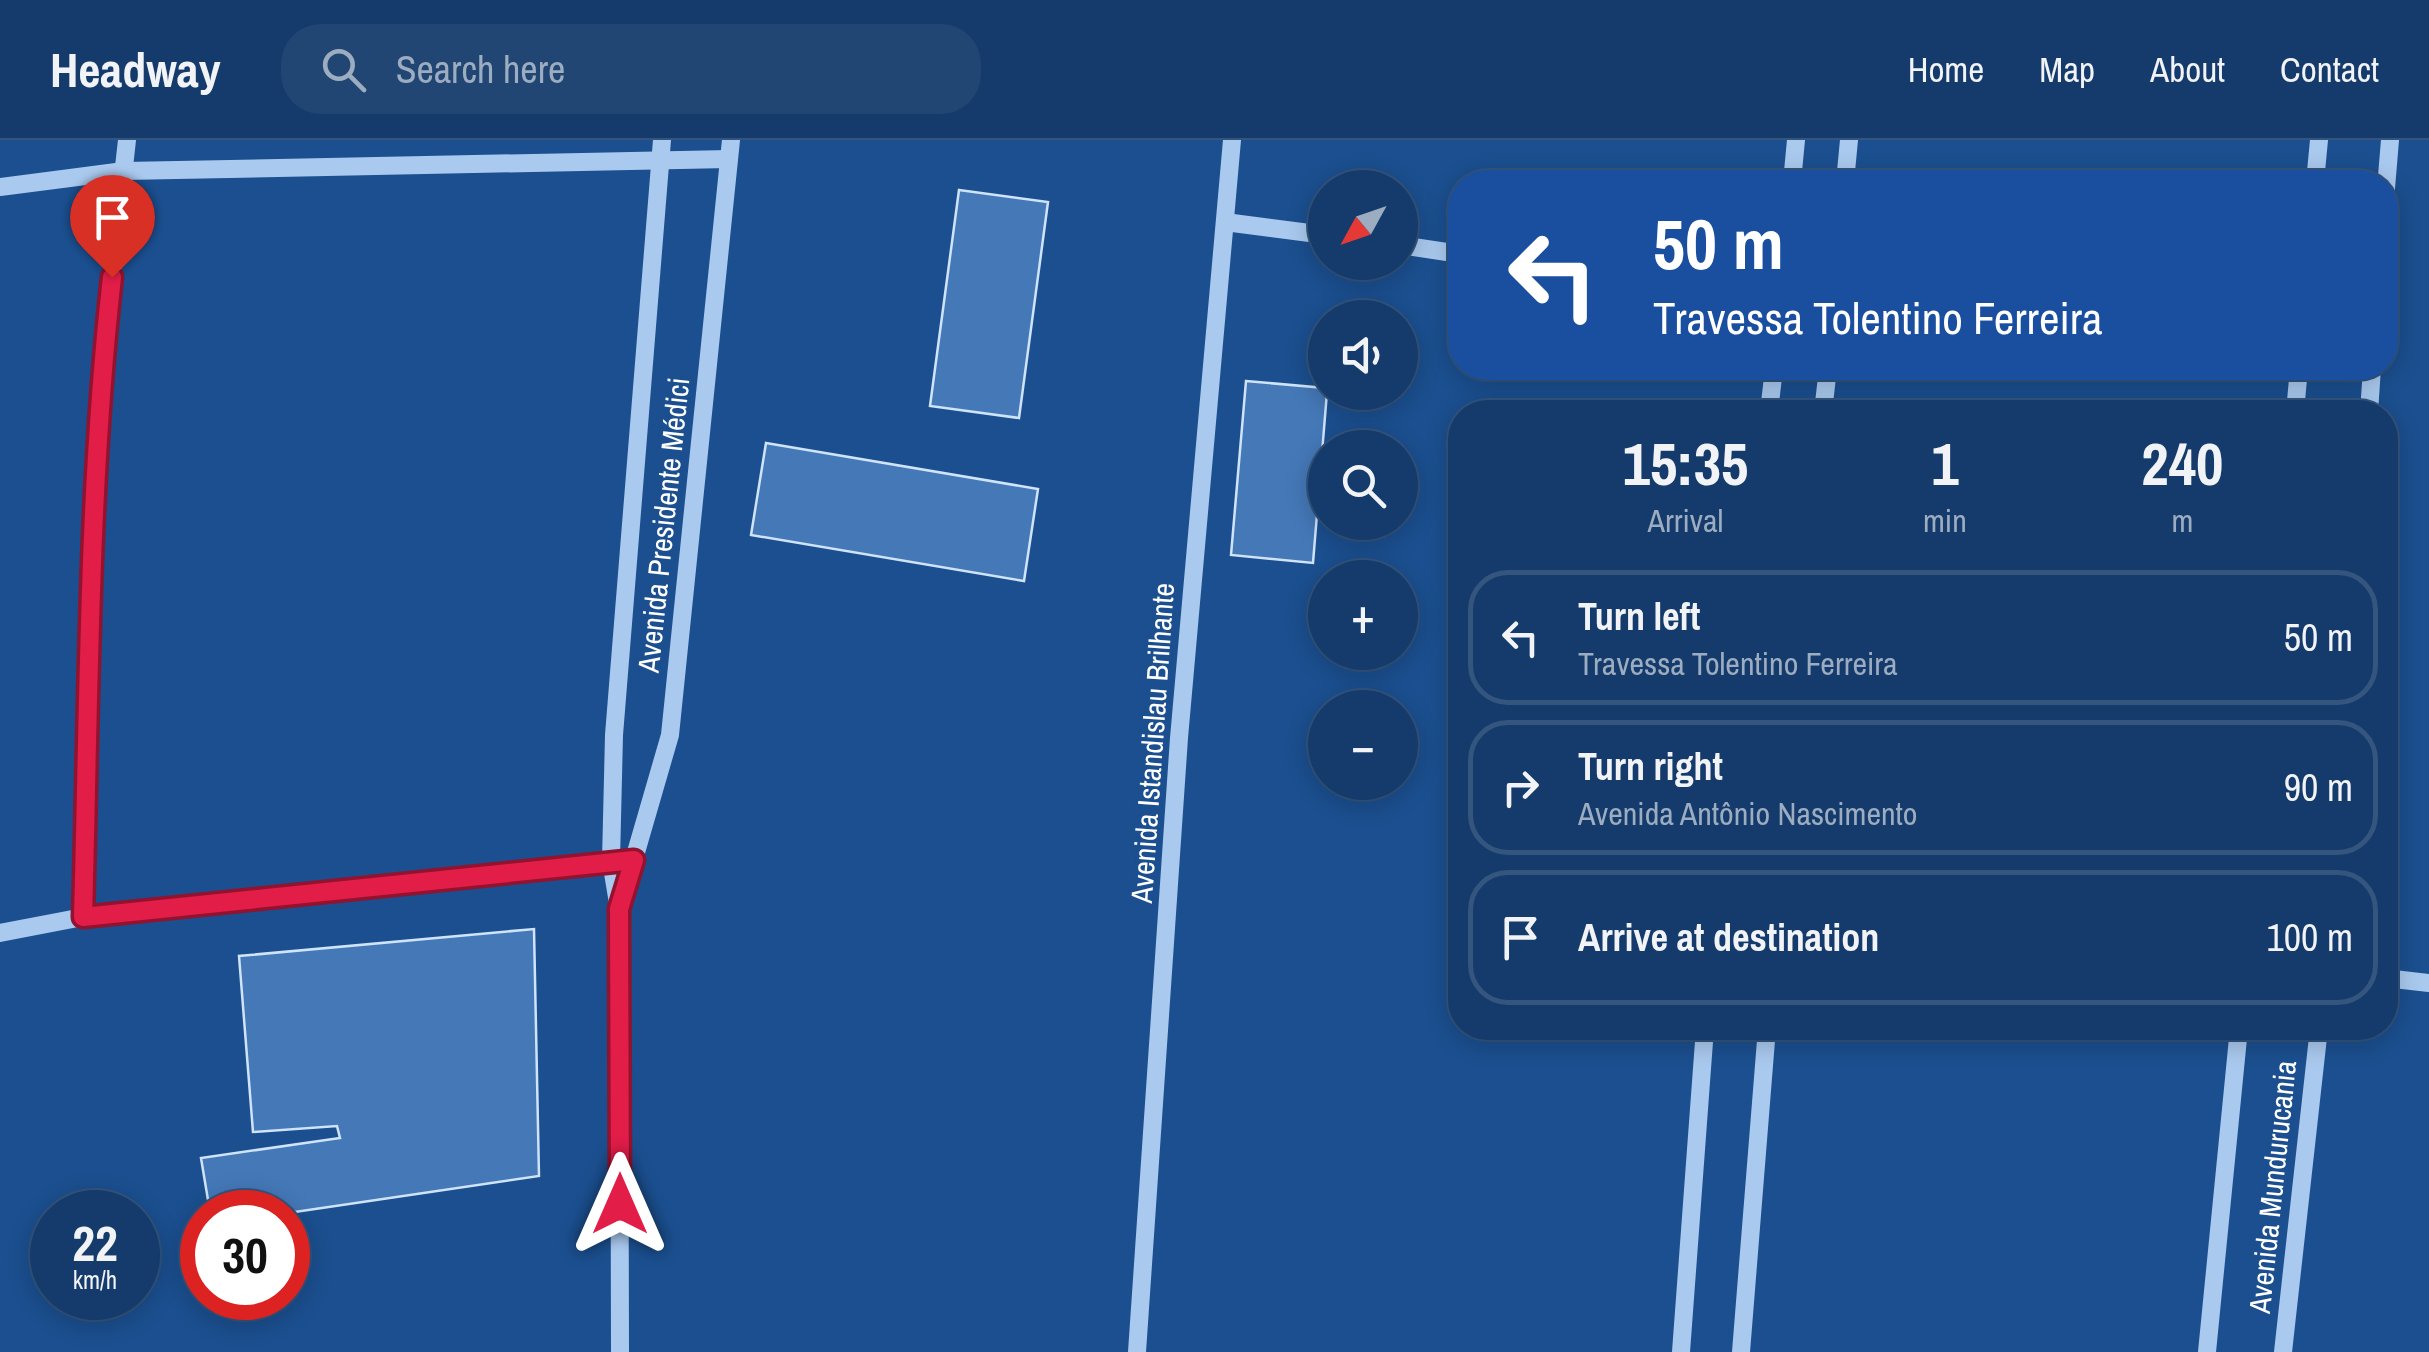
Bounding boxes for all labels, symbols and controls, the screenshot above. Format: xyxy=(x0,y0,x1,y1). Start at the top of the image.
search box xyxy=(281,24,981,114)
text: Headway xyxy=(50,37,221,102)
icon: search xyxy=(316,42,371,97)
text: Search here xyxy=(396,44,565,95)
text: Home xyxy=(1908,46,1984,93)
text: Map xyxy=(2039,46,2095,93)
text: About xyxy=(2150,46,2225,93)
text: Contact xyxy=(2280,46,2379,93)
north arrow xyxy=(1308,170,1418,280)
map controls xyxy=(1308,170,1418,800)
pin xyxy=(70,175,155,278)
icon: arrive xyxy=(85,190,140,245)
text: 50 m xyxy=(1653,197,1784,291)
icon: left xyxy=(1488,210,1618,340)
text: Travessa Tolentino Ferreira xyxy=(1653,287,2102,348)
button: sound xyxy=(1308,300,1418,410)
street label: Avenida Presidente Médici xyxy=(628,375,698,675)
text: 15:35 xyxy=(1623,423,1748,504)
text: 1 xyxy=(1931,423,1959,504)
text: 240 xyxy=(2141,423,2223,504)
button: search xyxy=(1308,430,1418,540)
text: Arrival xyxy=(1648,499,1723,542)
text: min xyxy=(1923,499,1967,542)
text: m xyxy=(2171,499,2193,542)
button: + xyxy=(1308,560,1418,670)
street label: Avenida Istandislau Brilhante xyxy=(1121,581,1183,905)
text: Turn left xyxy=(1578,591,1700,642)
icon: left xyxy=(1493,610,1548,665)
text: 50 m xyxy=(2284,612,2353,663)
text: Travessa Tolentino Ferreira xyxy=(1578,642,1898,685)
button: − xyxy=(1308,690,1418,800)
text: Turn right xyxy=(1578,741,1723,792)
icon: right xyxy=(1493,760,1548,815)
text: 90 m xyxy=(2284,762,2353,813)
text: Avenida Antônio Nascimento xyxy=(1578,792,1917,835)
icon: arrive xyxy=(1493,910,1548,965)
text: Arrive at destination xyxy=(1578,912,1879,963)
text: 100 m xyxy=(2266,912,2353,963)
street label: Avenida Mundurucania xyxy=(2239,1058,2305,1316)
position arrow xyxy=(568,1152,672,1256)
speed limit sign: 30 xyxy=(180,1190,310,1320)
text: 22 xyxy=(72,1209,118,1277)
text: km/h xyxy=(73,1263,117,1297)

